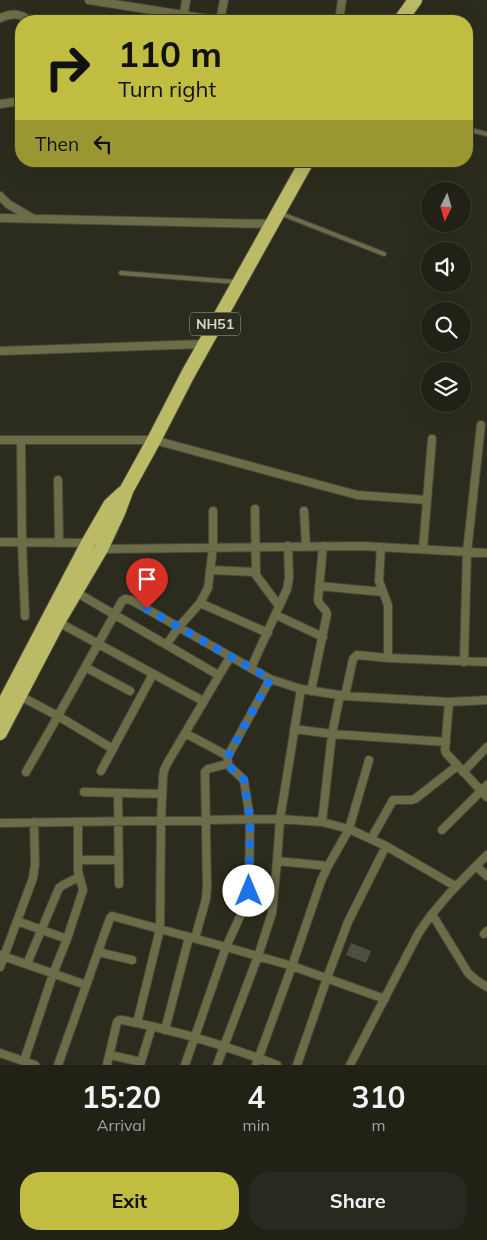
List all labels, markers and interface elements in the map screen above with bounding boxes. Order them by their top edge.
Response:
text: 110 m [118,32,222,76]
icon: right [35,35,100,100]
text: Turn right [118,75,216,103]
icon: left [89,130,117,158]
text: Then [35,132,79,156]
north arrow [421,182,471,232]
map controls [421,182,471,412]
button: sound [421,242,471,292]
button: search [421,302,471,352]
road number: NH51 [190,312,240,336]
button: layers [421,362,471,412]
pin [126,558,168,609]
icon: arrive [133,565,161,593]
position arrow [222,864,274,916]
text: 15:20 [82,1078,161,1116]
text: 4 [247,1078,265,1116]
text: 310 [351,1078,405,1116]
text: Arrival [97,1115,146,1135]
text: min [243,1115,270,1135]
text: m [371,1115,385,1135]
button: Exit [20,1172,239,1230]
button: Share [249,1172,467,1230]

